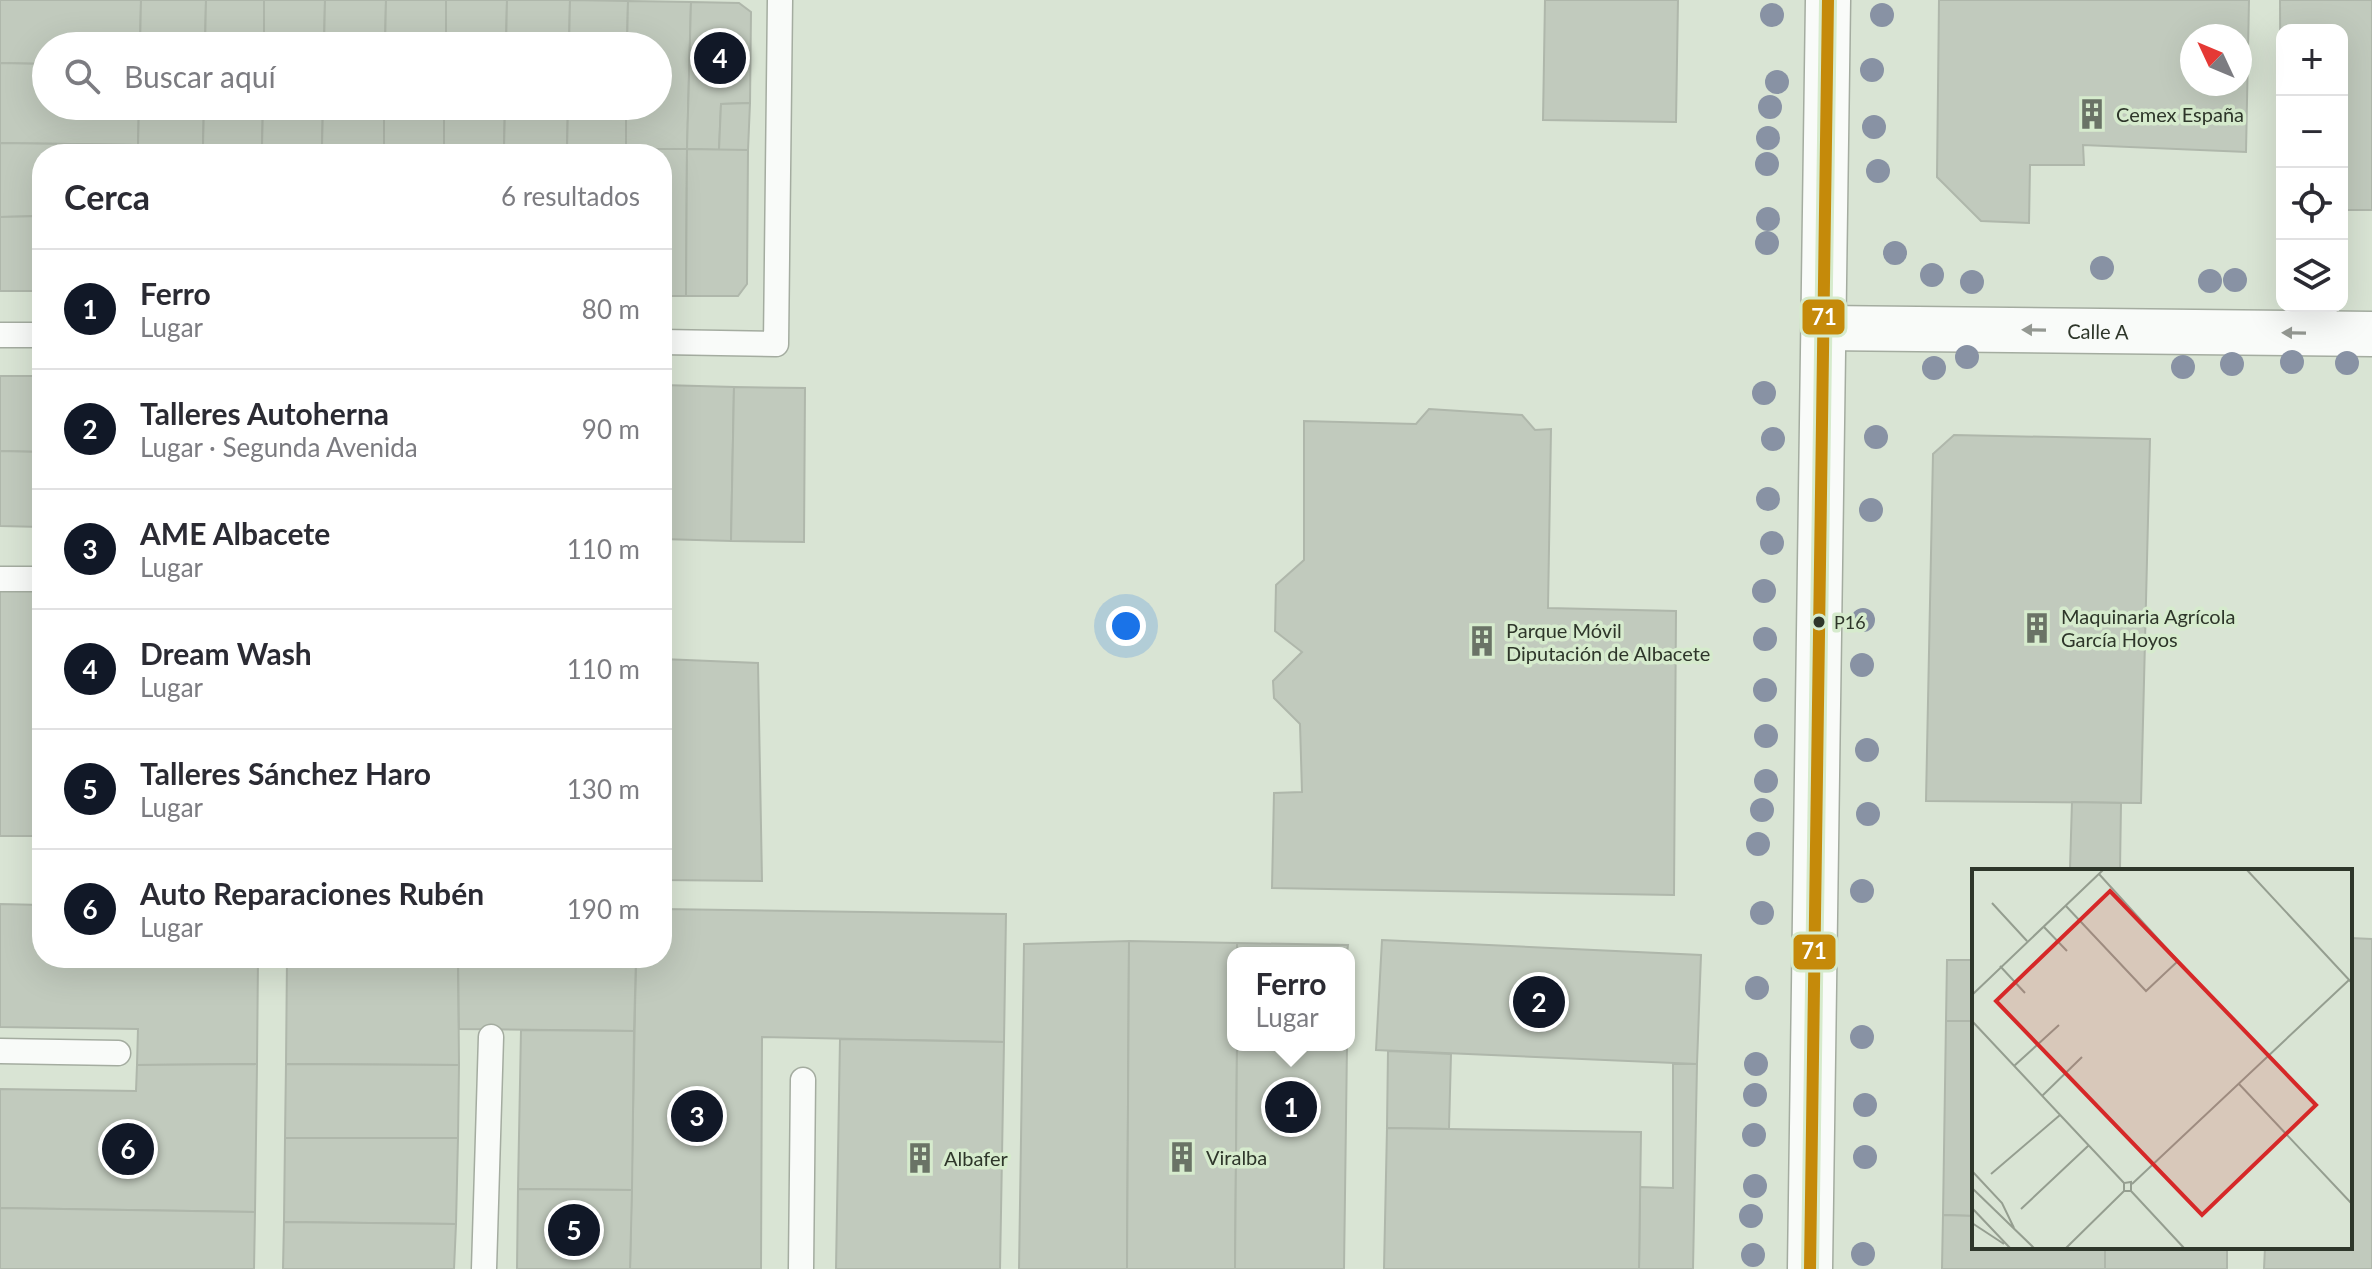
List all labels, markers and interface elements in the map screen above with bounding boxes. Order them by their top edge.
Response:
north arrow [2180,24,2252,96]
map controls [2276,24,2348,312]
button: + [2276,24,2348,96]
pin: 4 [694,28,746,88]
search box [32,32,672,120]
icon: search [60,54,104,98]
text: Buscar aquí [124,58,276,94]
button: − [2276,96,2348,168]
building icon: Cemex España [2075,97,2109,131]
place label: Cemex España [2116,102,2244,126]
button: locate [2276,168,2348,240]
text: Cerca [64,176,150,217]
text: 6 resultados [501,180,640,212]
button: layers [2276,240,2348,312]
text: Ferro [140,275,211,311]
text: 1 [82,293,98,325]
text: 80 m [582,293,640,325]
line badge: 71 [1801,298,1846,336]
text: 71 [1811,303,1837,330]
text: Lugar [140,311,203,343]
street label: Calle A [2067,319,2129,343]
one-way arrow [2021,324,2046,336]
one-way arrow [2281,327,2306,339]
text: Talleres Autoherna [140,395,389,431]
text: 2 [82,413,98,445]
text: 90 m [582,413,640,445]
text: Lugar · Segunda Avenida [140,431,418,463]
text: AME Albacete [140,515,330,551]
text: 3 [82,533,98,565]
text: 110 m [567,533,640,565]
text: Lugar [140,551,203,583]
place label: Maquinaria Agrícola García Hoyos [2061,604,2235,651]
your location [1106,606,1146,646]
place label: P16 [1834,611,1866,633]
building icon: Maquinaria Agrícola García Hoyos [2020,611,2054,645]
marker: P16 [1811,614,1827,630]
place label: Parque Móvil Diputación de Albacete [1506,618,1710,665]
building icon: Parque Móvil Diputación de Albacete [1465,624,1499,658]
text: Dream Wash [140,635,312,671]
text: 4 [82,653,98,685]
text: 110 m [567,653,640,685]
text: Lugar [140,671,203,703]
text: Talleres Sánchez Haro [140,755,431,791]
text: 5 [82,773,98,805]
text: 130 m [567,773,640,805]
text: Lugar [140,791,203,823]
inset map [1972,869,2352,1249]
text: Auto Reparaciones Rubén [140,875,484,911]
text: 6 [82,893,98,925]
text: 190 m [567,893,640,925]
text: Lugar [140,911,203,943]
line badge: 71 [1792,933,1837,971]
text: 71 [1801,937,1827,964]
popup [1227,947,1355,1051]
text: Ferro [1256,965,1326,1001]
pin: 2 [1513,972,1565,1032]
text: Lugar [1256,1001,1319,1033]
pin: 1 [1265,1077,1317,1137]
pin: 3 [671,1086,723,1146]
pin: 6 [102,1119,154,1179]
building icon: Viralba [1165,1140,1199,1174]
building icon: Albafer [903,1141,937,1175]
place label: Viralba [1206,1145,1267,1169]
place label: Albafer [944,1146,1008,1170]
pin: 5 [548,1200,600,1260]

